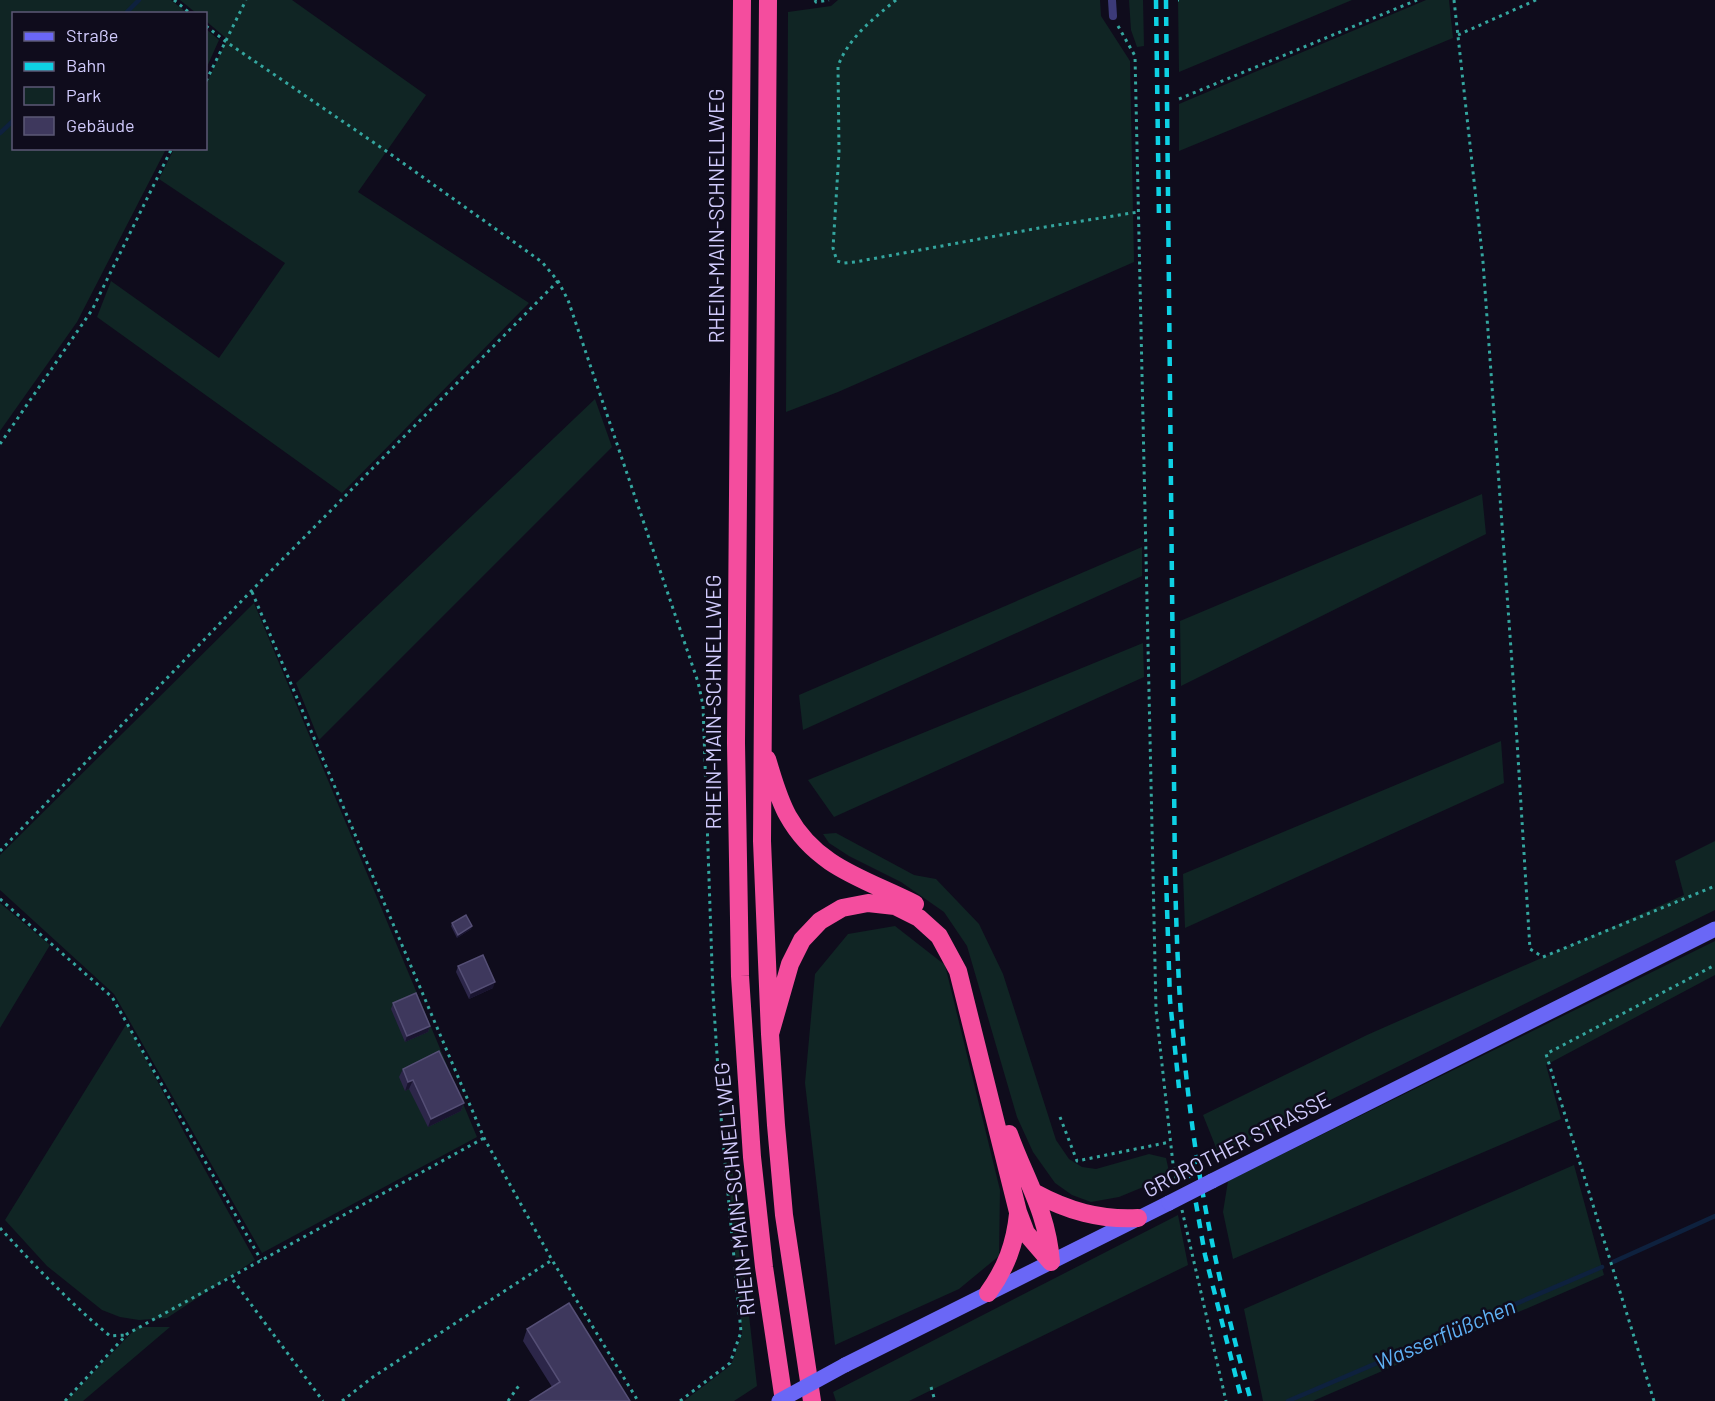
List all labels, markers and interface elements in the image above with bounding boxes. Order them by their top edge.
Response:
legend [12,12,207,150]
text: Straße [66,24,118,46]
text: Bahn [66,54,106,76]
text: Park [66,84,101,106]
street label: RHEIN-MAIN-SCHNELLWEG [703,88,728,344]
text: Gebäude [66,114,135,136]
street label: RHEIN-MAIN-SCHNELLWEG [700,574,725,830]
street label: RHEIN-MAIN-SCHNELLWEG [708,1061,759,1317]
street label: GROROTHER STRASSE [1139,1086,1334,1202]
water label: Wasserflüßchen [1370,1292,1519,1374]

